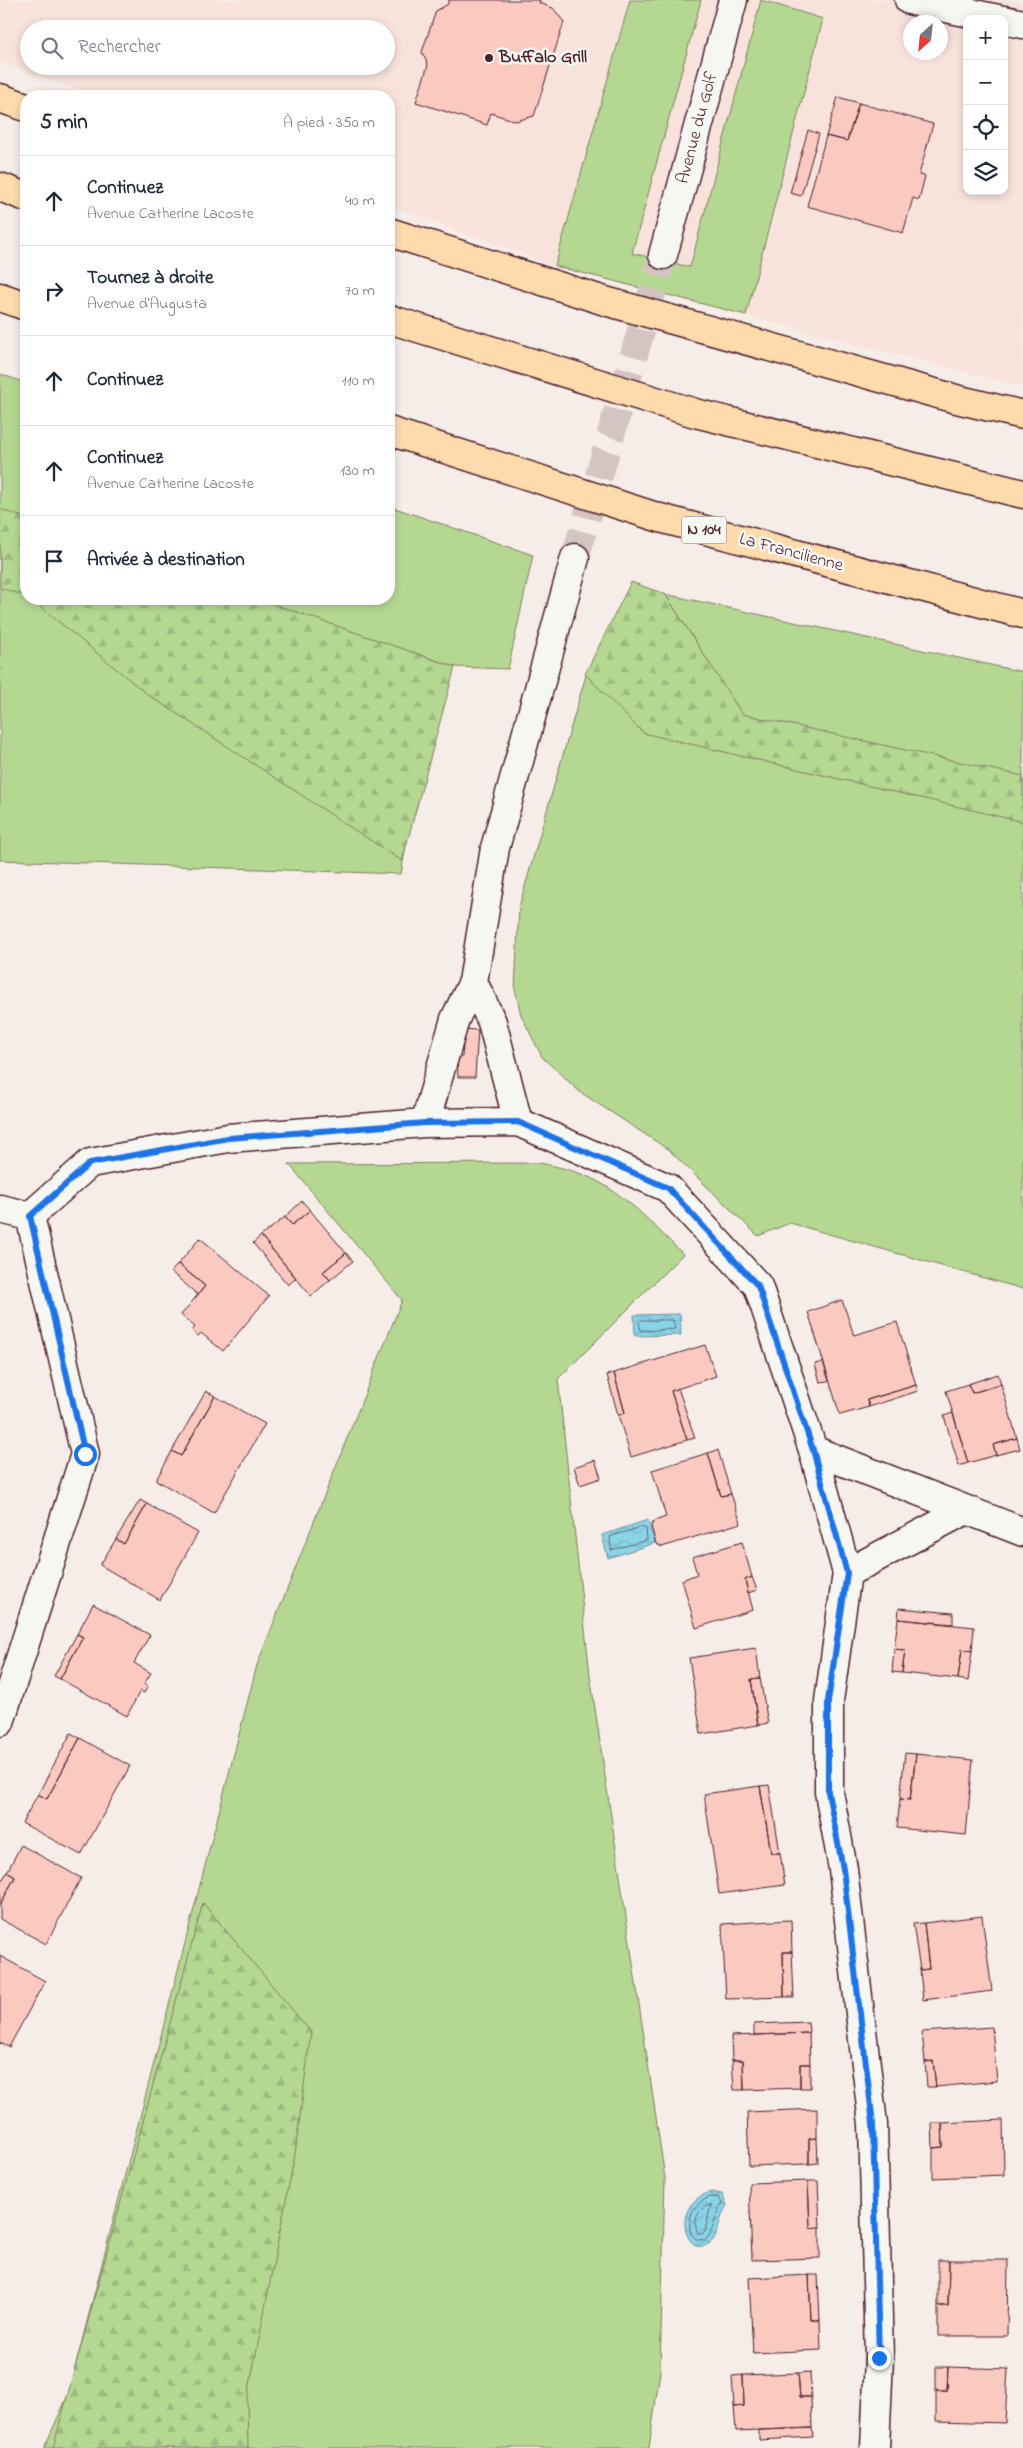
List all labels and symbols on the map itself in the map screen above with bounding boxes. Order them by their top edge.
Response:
north arrow [903,15,948,60]
place label: Buffalo Grill [498,45,587,71]
marker: Buffalo Grill [483,52,495,64]
street label: Avenue du Golf [671,69,726,187]
road number: N 104 [682,516,726,544]
street label: La Francilienne [736,527,847,580]
route start [74,1443,97,1466]
route end [868,2347,891,2370]

